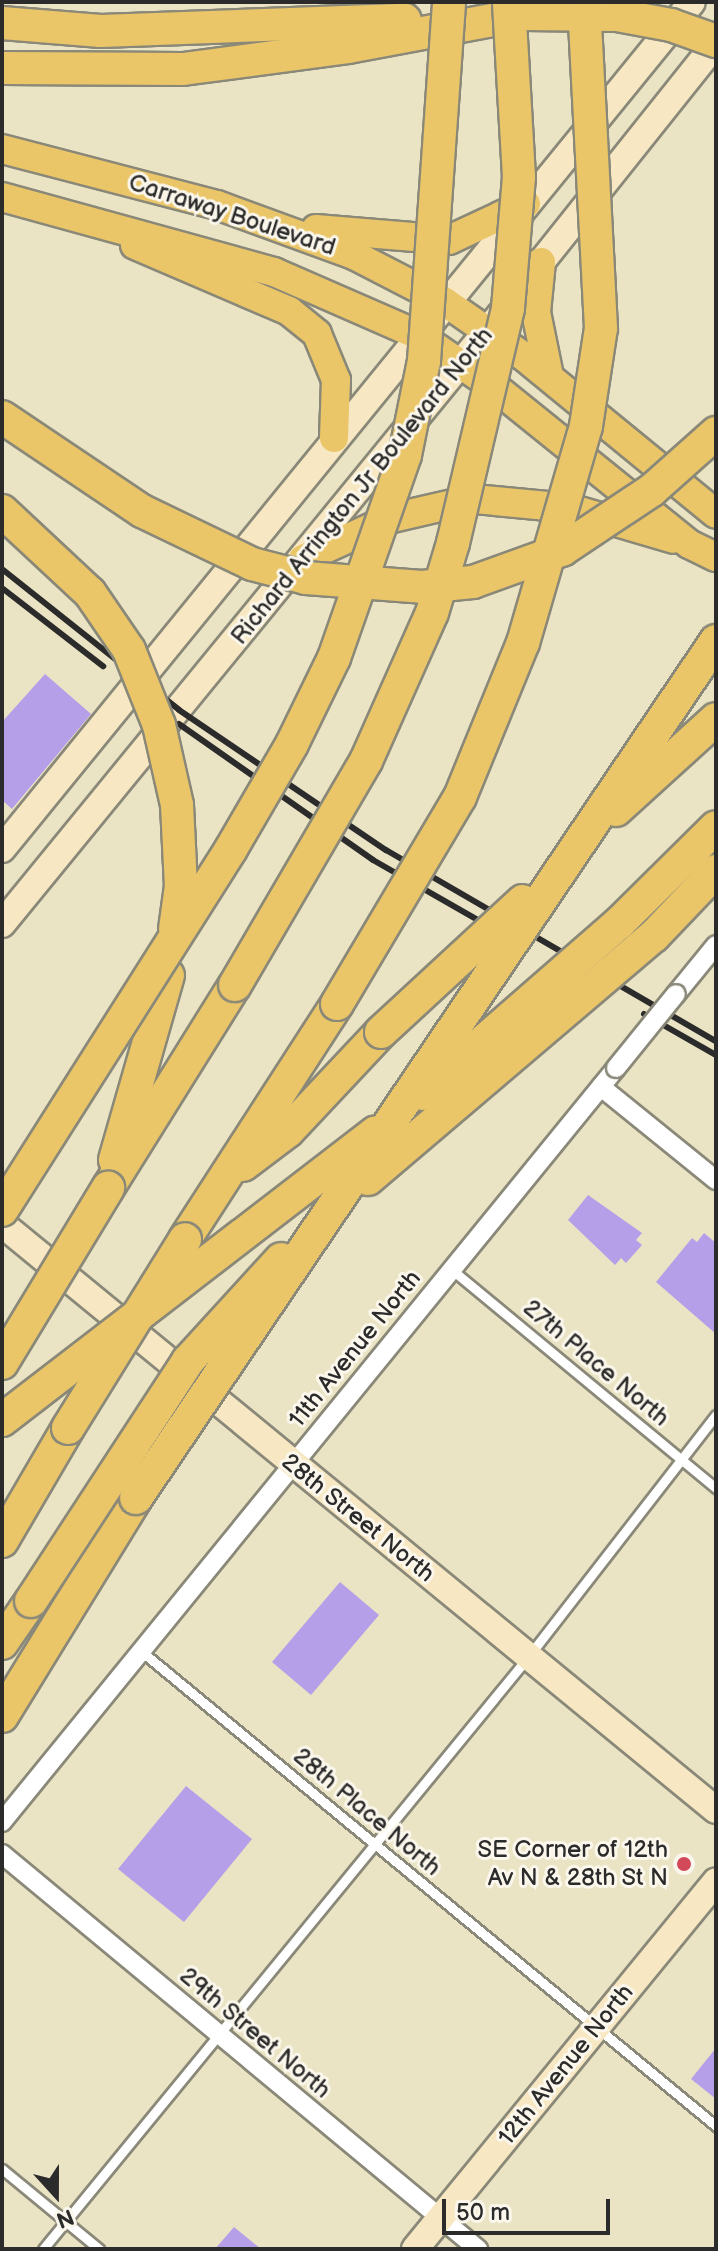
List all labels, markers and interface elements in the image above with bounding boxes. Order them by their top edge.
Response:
street label: Carraway Boulevard [124,168,340,262]
street label: Richard Arrington Jr Boulevard North [225,321,499,651]
street label: 11th Avenue North [283,1265,427,1433]
street label: 27th Place North [517,1294,675,1432]
street label: 28th Street North [276,1447,440,1589]
street label: 28th Place North [287,1742,447,1882]
place label: SE Corner of 12th Av N & 28th St N [477,1836,668,1892]
marker: SE Corner of 12th Av N & 28th St N [675,1855,693,1873]
street label: 29th Street North [173,1961,337,2105]
street label: 12th Avenue North [492,1979,640,2151]
north arrow [16,2155,96,2235]
scale bar [446,2183,614,2233]
text: 50 m [456,2198,510,2227]
text: N [52,2202,77,2233]

